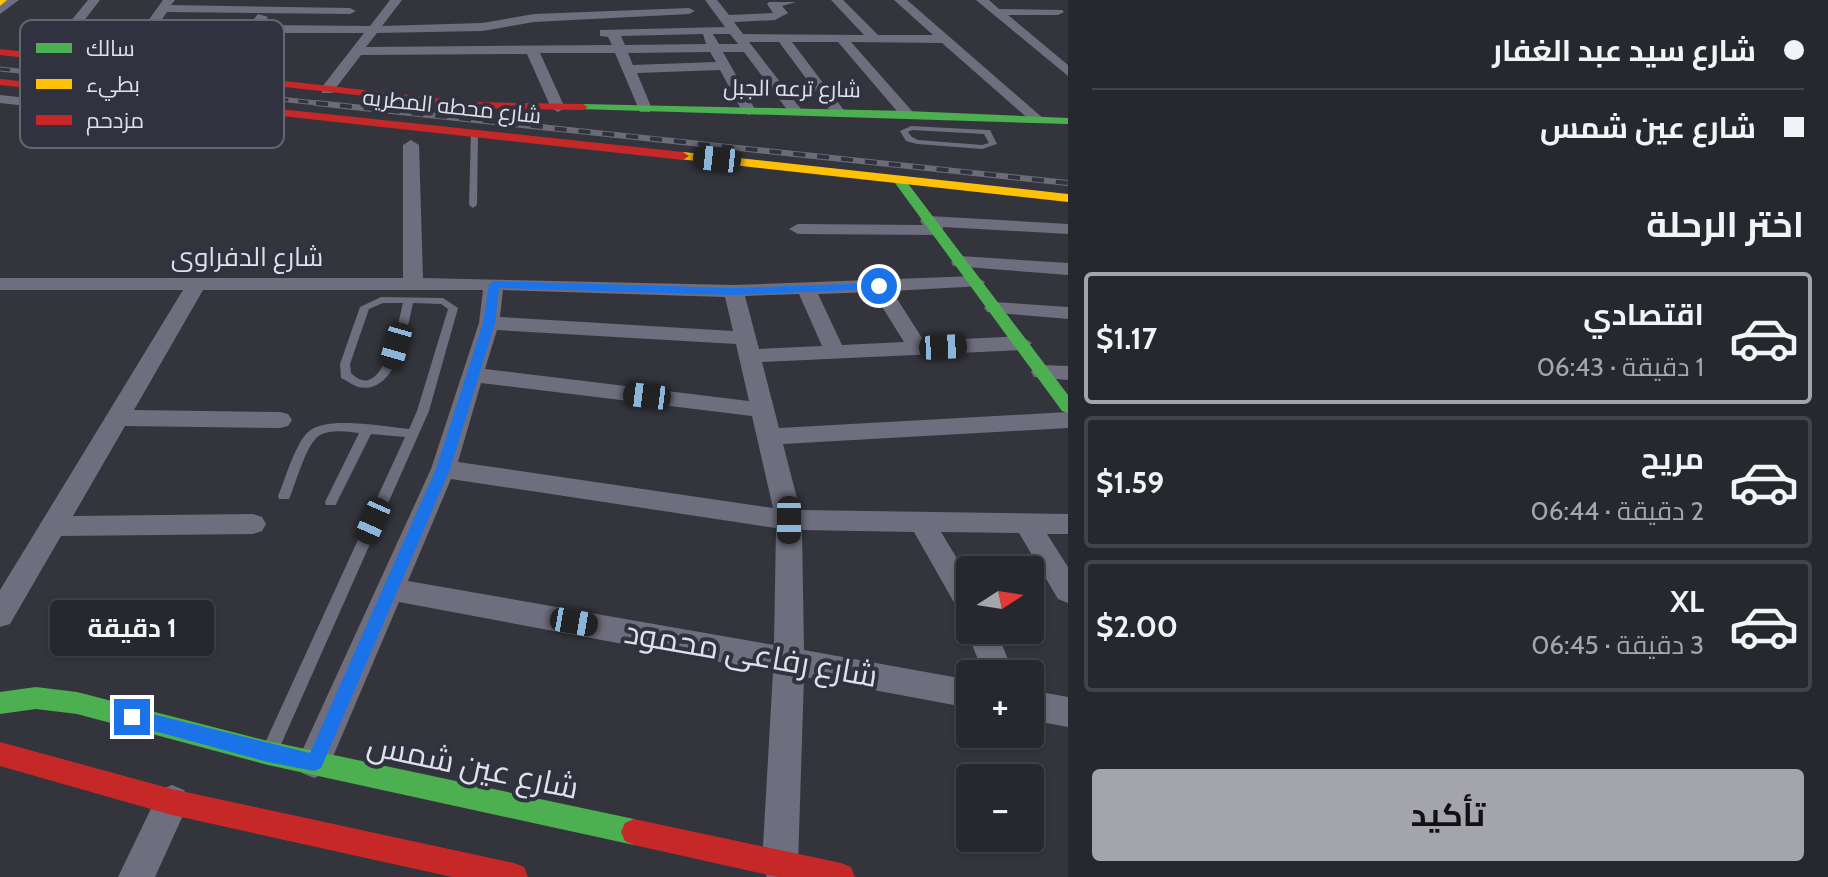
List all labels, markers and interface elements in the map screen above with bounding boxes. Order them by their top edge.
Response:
legend [20,20,284,148]
text: شارع سيد عبد الغفار [1492,32,1756,69]
text: سالك [86,35,135,62]
text: بطيء [86,71,140,101]
street label: شارع ترعه الجبل [723,74,861,104]
street label: شارع محطه المطريه [361,84,543,130]
text: مزدحم [86,107,144,136]
text: شارع عين شمس [1540,109,1756,146]
car [692,145,742,173]
text: اختر الرحلة [1646,202,1804,246]
street label: شارع الدفراوى [171,241,323,274]
route start [861,268,897,304]
text: اقتصادي [1583,296,1704,333]
icon: car [1728,302,1800,374]
car [378,320,414,372]
text: $1.17 [1096,320,1157,357]
car [918,334,968,360]
text: 1 دقيقة · 06:43 [1537,351,1704,383]
car [622,381,672,411]
text: مريح [1641,440,1704,477]
icon: car [1728,446,1800,518]
text: $1.59 [1096,464,1164,501]
car [352,494,394,548]
text: 2 دقيقة · 06:44 [1531,495,1704,527]
car [777,496,801,544]
north arrow [956,556,1044,644]
map controls [956,556,1044,852]
text: XL [1670,583,1704,620]
icon: car [1728,590,1800,662]
callout: 1 دقيقة [50,601,214,657]
car [548,606,600,638]
text: $2.00 [1096,608,1178,645]
text: 1 دقيقة [88,612,176,644]
street label: شارع رفاعى محمود [621,612,881,698]
text: 3 دقيقة · 06:45 [1531,629,1704,661]
button: + [956,660,1044,748]
route end [114,699,150,735]
street label: شارع عين شمس [363,724,582,810]
button: − [956,764,1044,852]
button: تأكيد [1092,769,1804,861]

